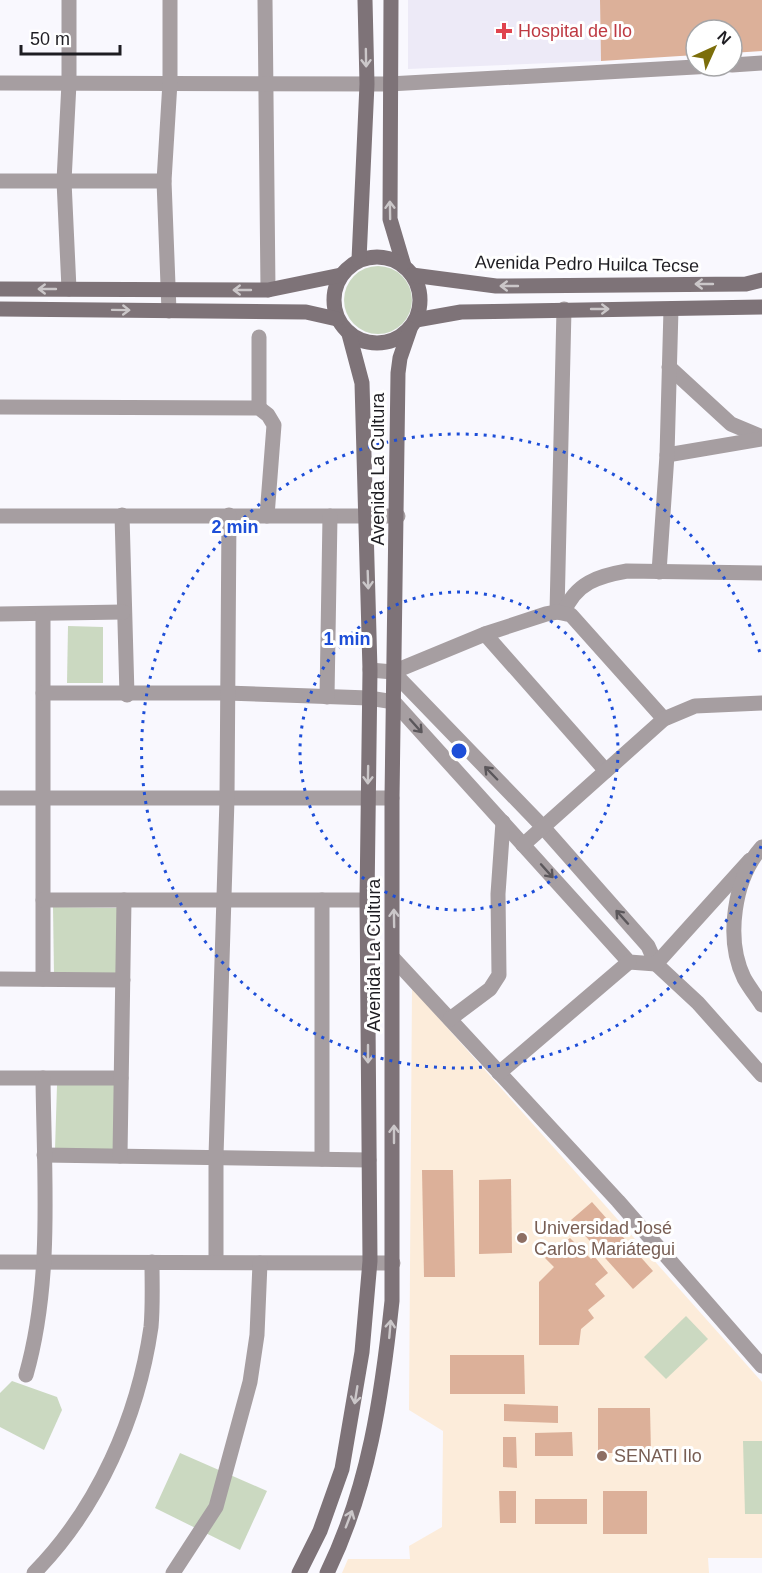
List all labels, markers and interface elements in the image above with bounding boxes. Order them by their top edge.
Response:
scale bar [21,18,120,56]
north arrow [684,18,744,78]
place label: Hospital de Ilo [518,21,632,41]
marker: Hospital de Ilo [495,22,513,40]
text: N [714,28,734,48]
text: 50 m [30,29,70,49]
one-way arrow [361,48,372,68]
one-way arrow [384,201,395,221]
street label: Avenida Pedro Huilca Tecse [475,252,699,276]
one-way arrow [694,278,714,290]
one-way arrow [499,280,519,292]
one-way arrow [37,283,57,295]
one-way arrow [232,284,252,296]
one-way arrow [589,303,609,315]
one-way arrow [111,304,131,316]
street label: Avenida La Cultura [368,392,388,545]
text: 2 min [211,517,259,537]
one-way arrow [362,569,374,589]
text: 1 min [323,629,371,649]
one-way arrow [409,719,423,734]
centre of rings [449,741,469,761]
one-way arrow [362,764,374,784]
one-way arrow [483,766,498,781]
one-way arrow [540,863,554,878]
street label: Avenida La Cultura [364,878,384,1031]
one-way arrow [388,908,400,928]
one-way arrow [615,910,629,925]
one-way arrow [362,1043,374,1063]
one-way arrow [388,1124,400,1144]
place label: Universidad José Carlos Mariátegui [534,1218,675,1259]
marker: Universidad José Carlos Mariátegui [515,1231,529,1245]
one-way arrow [384,1319,395,1339]
one-way arrow [350,1385,361,1404]
place label: SENATI Ilo [614,1446,702,1466]
marker: SENATI Ilo [595,1449,609,1463]
one-way arrow [345,1510,356,1529]

